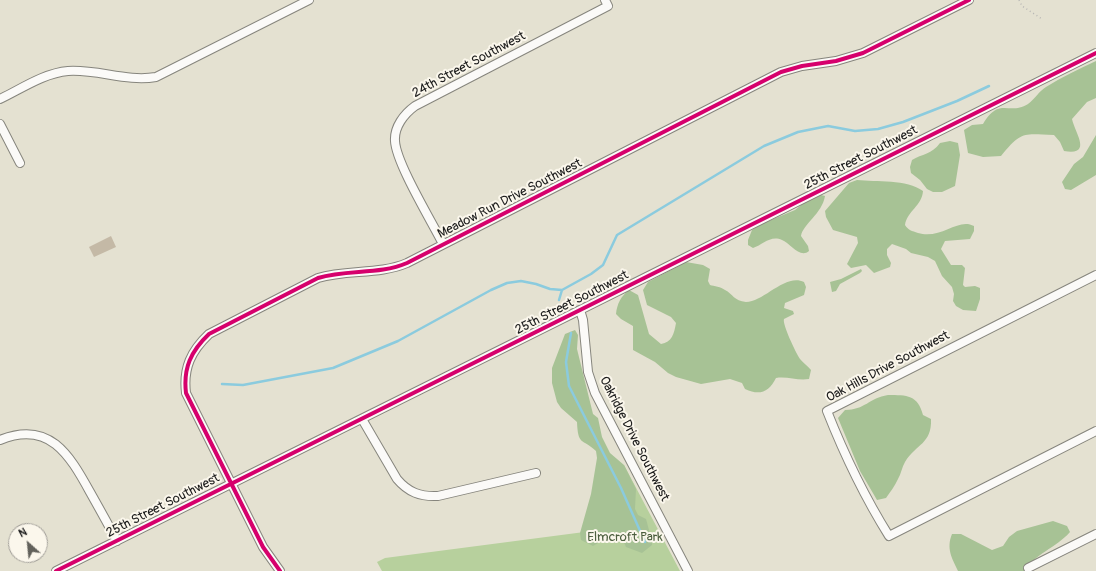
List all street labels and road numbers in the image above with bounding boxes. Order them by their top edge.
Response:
street label: 24th Street Southwest [410,29,528,101]
street label: 25th Street Southwest [802,123,920,193]
street label: Meadow Run Drive Southwest [435,156,585,242]
street label: 25th Street Southwest [513,268,631,338]
street label: Oak Hills Drive Southwest [824,328,952,406]
street label: Oakridge Drive Southwest [596,374,672,504]
street label: 25th Street Southwest [104,471,222,541]

